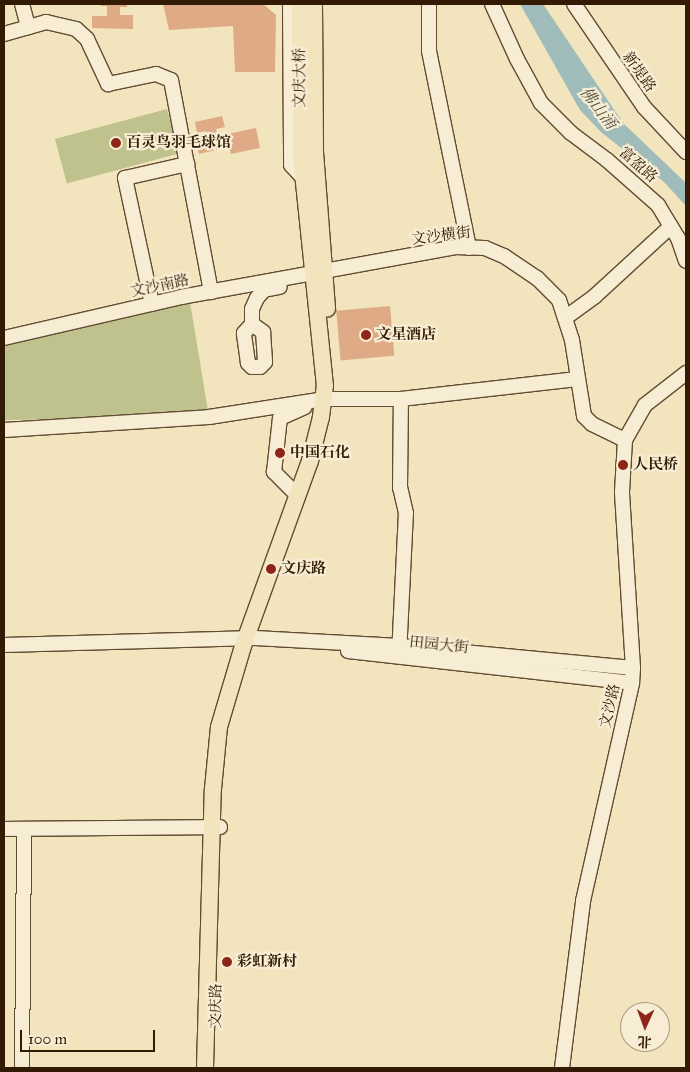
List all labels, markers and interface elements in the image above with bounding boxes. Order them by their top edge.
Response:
street label: 文庆大桥 [291,48,309,108]
street label: 新堤路 [619,48,659,96]
water label: 佛山涌 [576,83,620,133]
place label: 百灵鸟羽毛球馆 [126,134,231,152]
marker: 百灵鸟羽毛球馆 [110,137,122,149]
street label: 富盈路 [615,143,661,187]
street label: 文沙横街 [410,223,472,249]
street label: 文沙南路 [129,271,191,301]
place label: 文星酒店 [376,326,436,344]
marker: 文星酒店 [360,329,372,341]
place label: 中国石化 [290,444,350,462]
marker: 中国石化 [274,447,286,459]
place label: 人民桥 [633,456,678,474]
marker: 人民桥 [617,459,629,471]
place label: 文庆路 [281,560,326,578]
marker: 文庆路 [265,563,277,575]
street label: 田园大街 [408,633,470,657]
street label: 文沙路 [596,682,624,730]
place label: 彩虹新村 [237,953,297,971]
marker: 彩虹新村 [221,956,233,968]
street label: 文庆路 [207,983,225,1029]
north arrow [620,1002,670,1052]
scale bar [22,1020,158,1052]
text: 100 m [28,1030,67,1048]
text: 北 [637,1033,652,1050]

